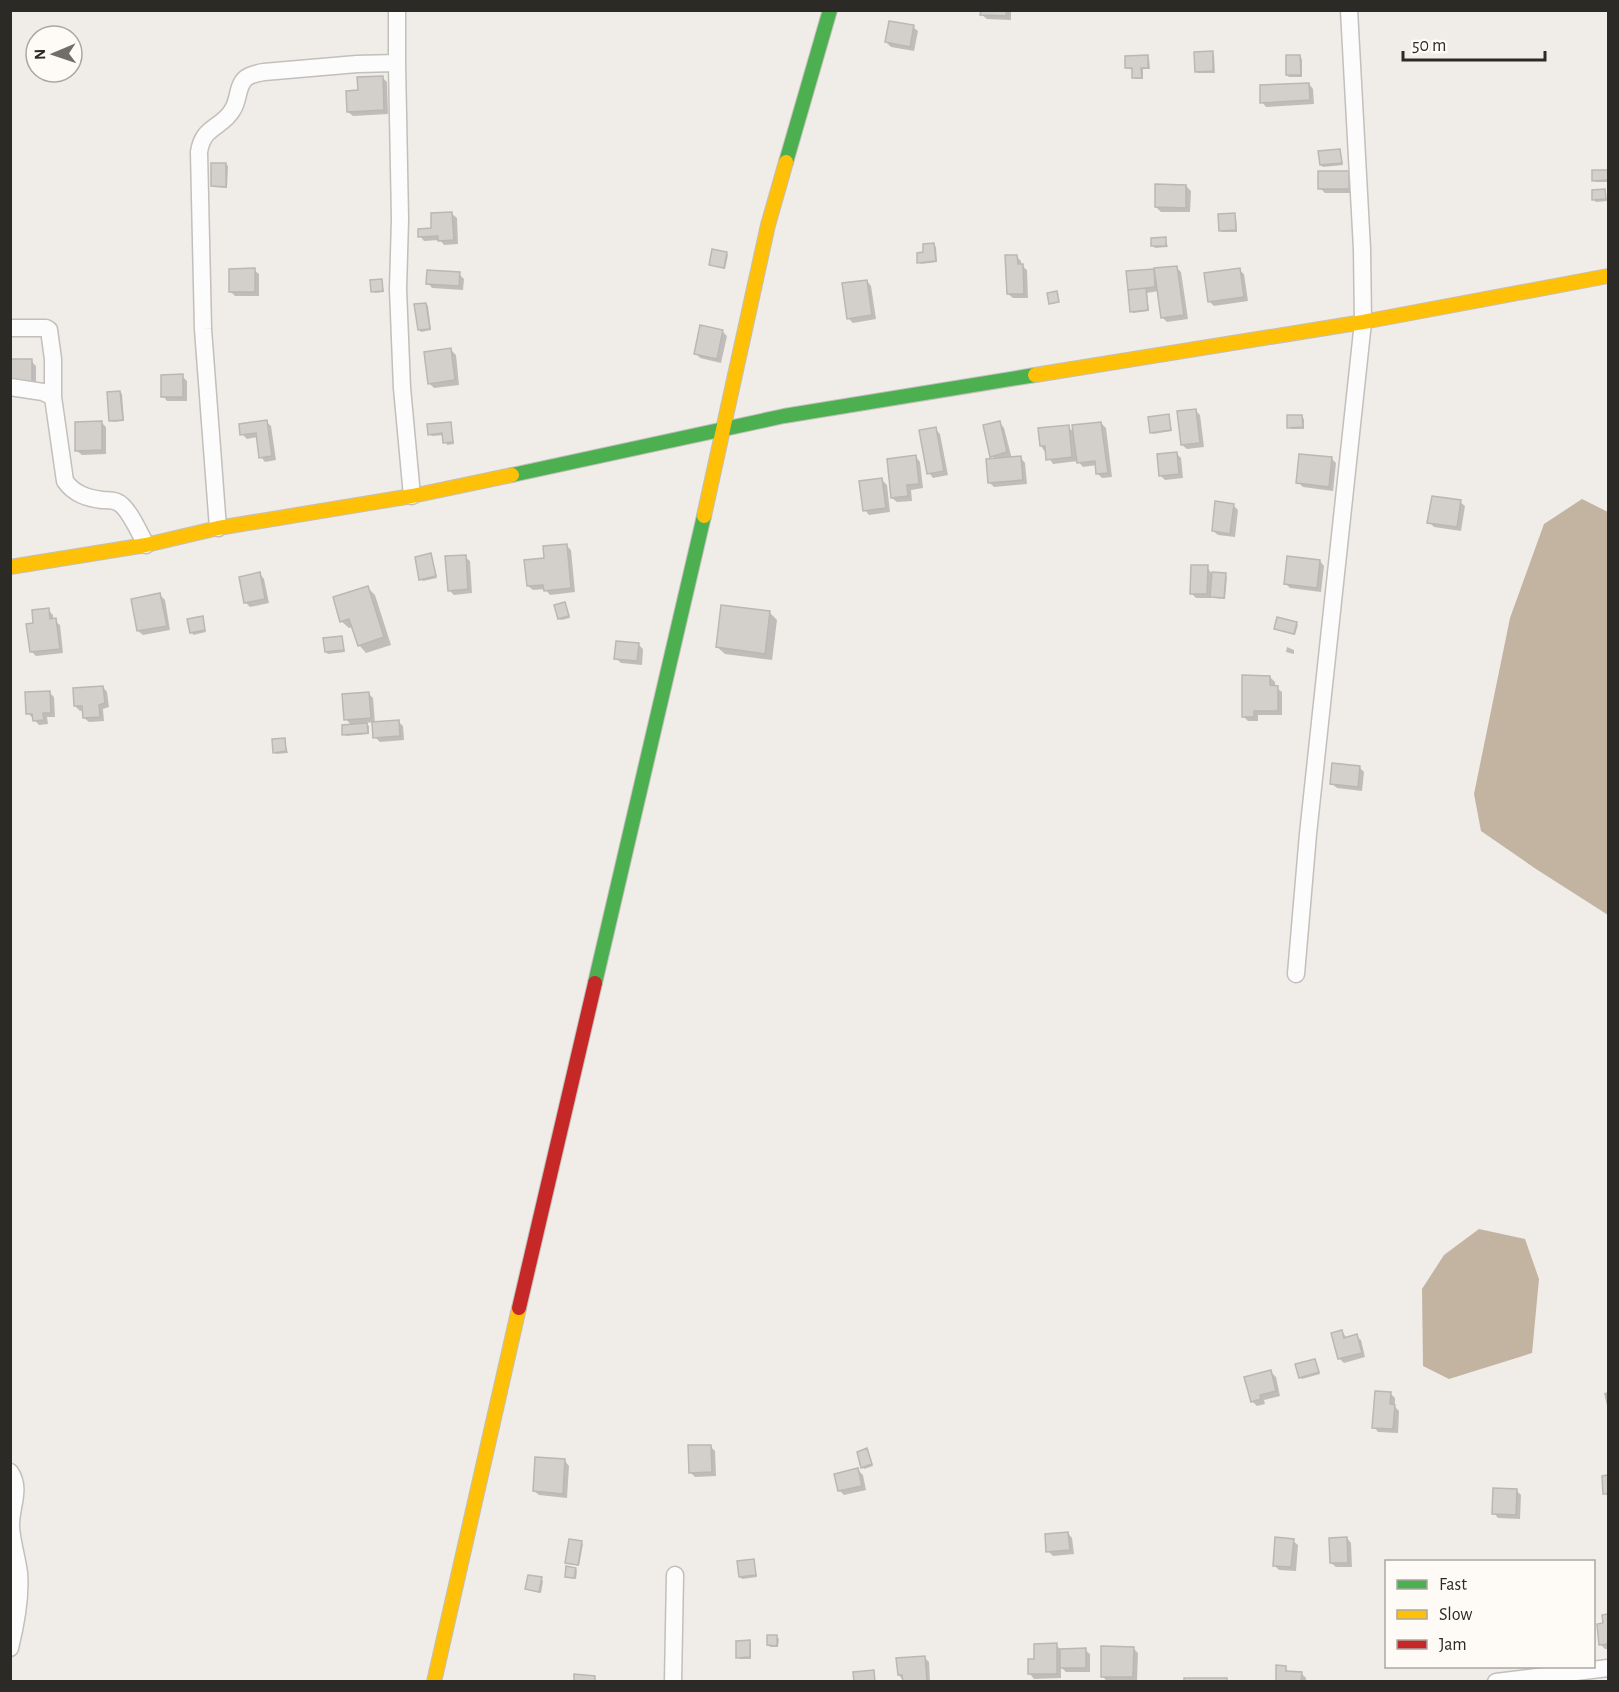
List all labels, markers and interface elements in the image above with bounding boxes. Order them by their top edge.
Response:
north arrow [24,24,84,84]
scale bar [1403,24,1546,62]
text: 50 m [1412,37,1446,55]
text: N [32,49,48,60]
legend [1385,1560,1595,1668]
text: Fast [1439,1576,1467,1594]
text: Slow [1439,1606,1472,1624]
text: Jam [1439,1636,1467,1654]

